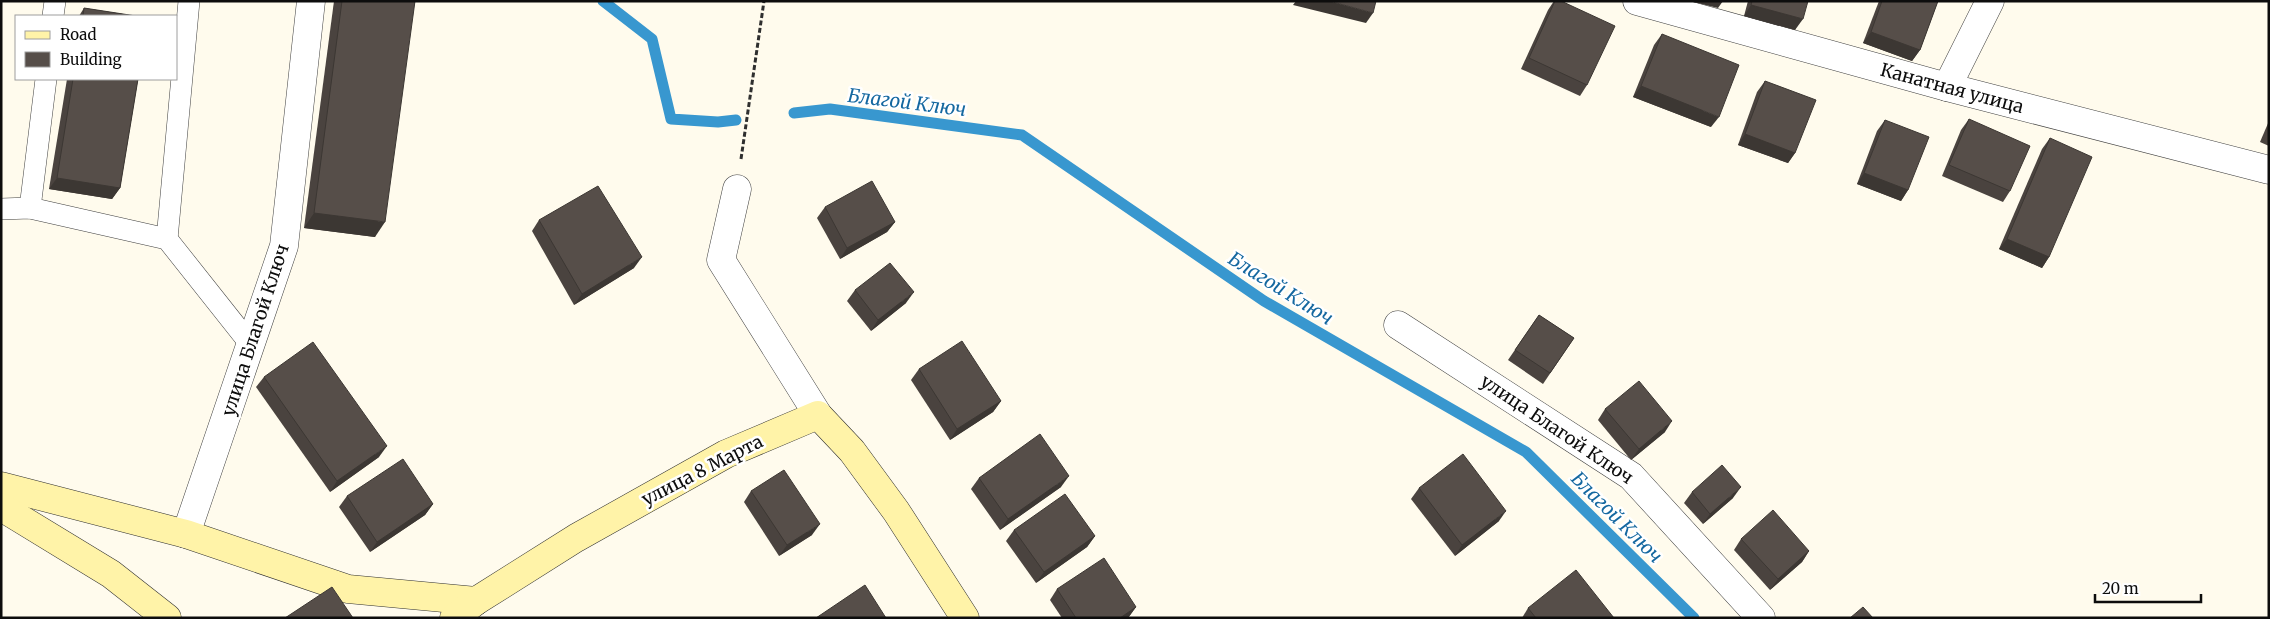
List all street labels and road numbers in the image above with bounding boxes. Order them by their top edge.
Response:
street label: Канатная улица [1878,58,2026,118]
street label: улица Благой Ключ [216,241,294,419]
street label: улица Благой Ключ [1476,369,1638,489]
street label: улица 8 Марта [637,429,767,510]

